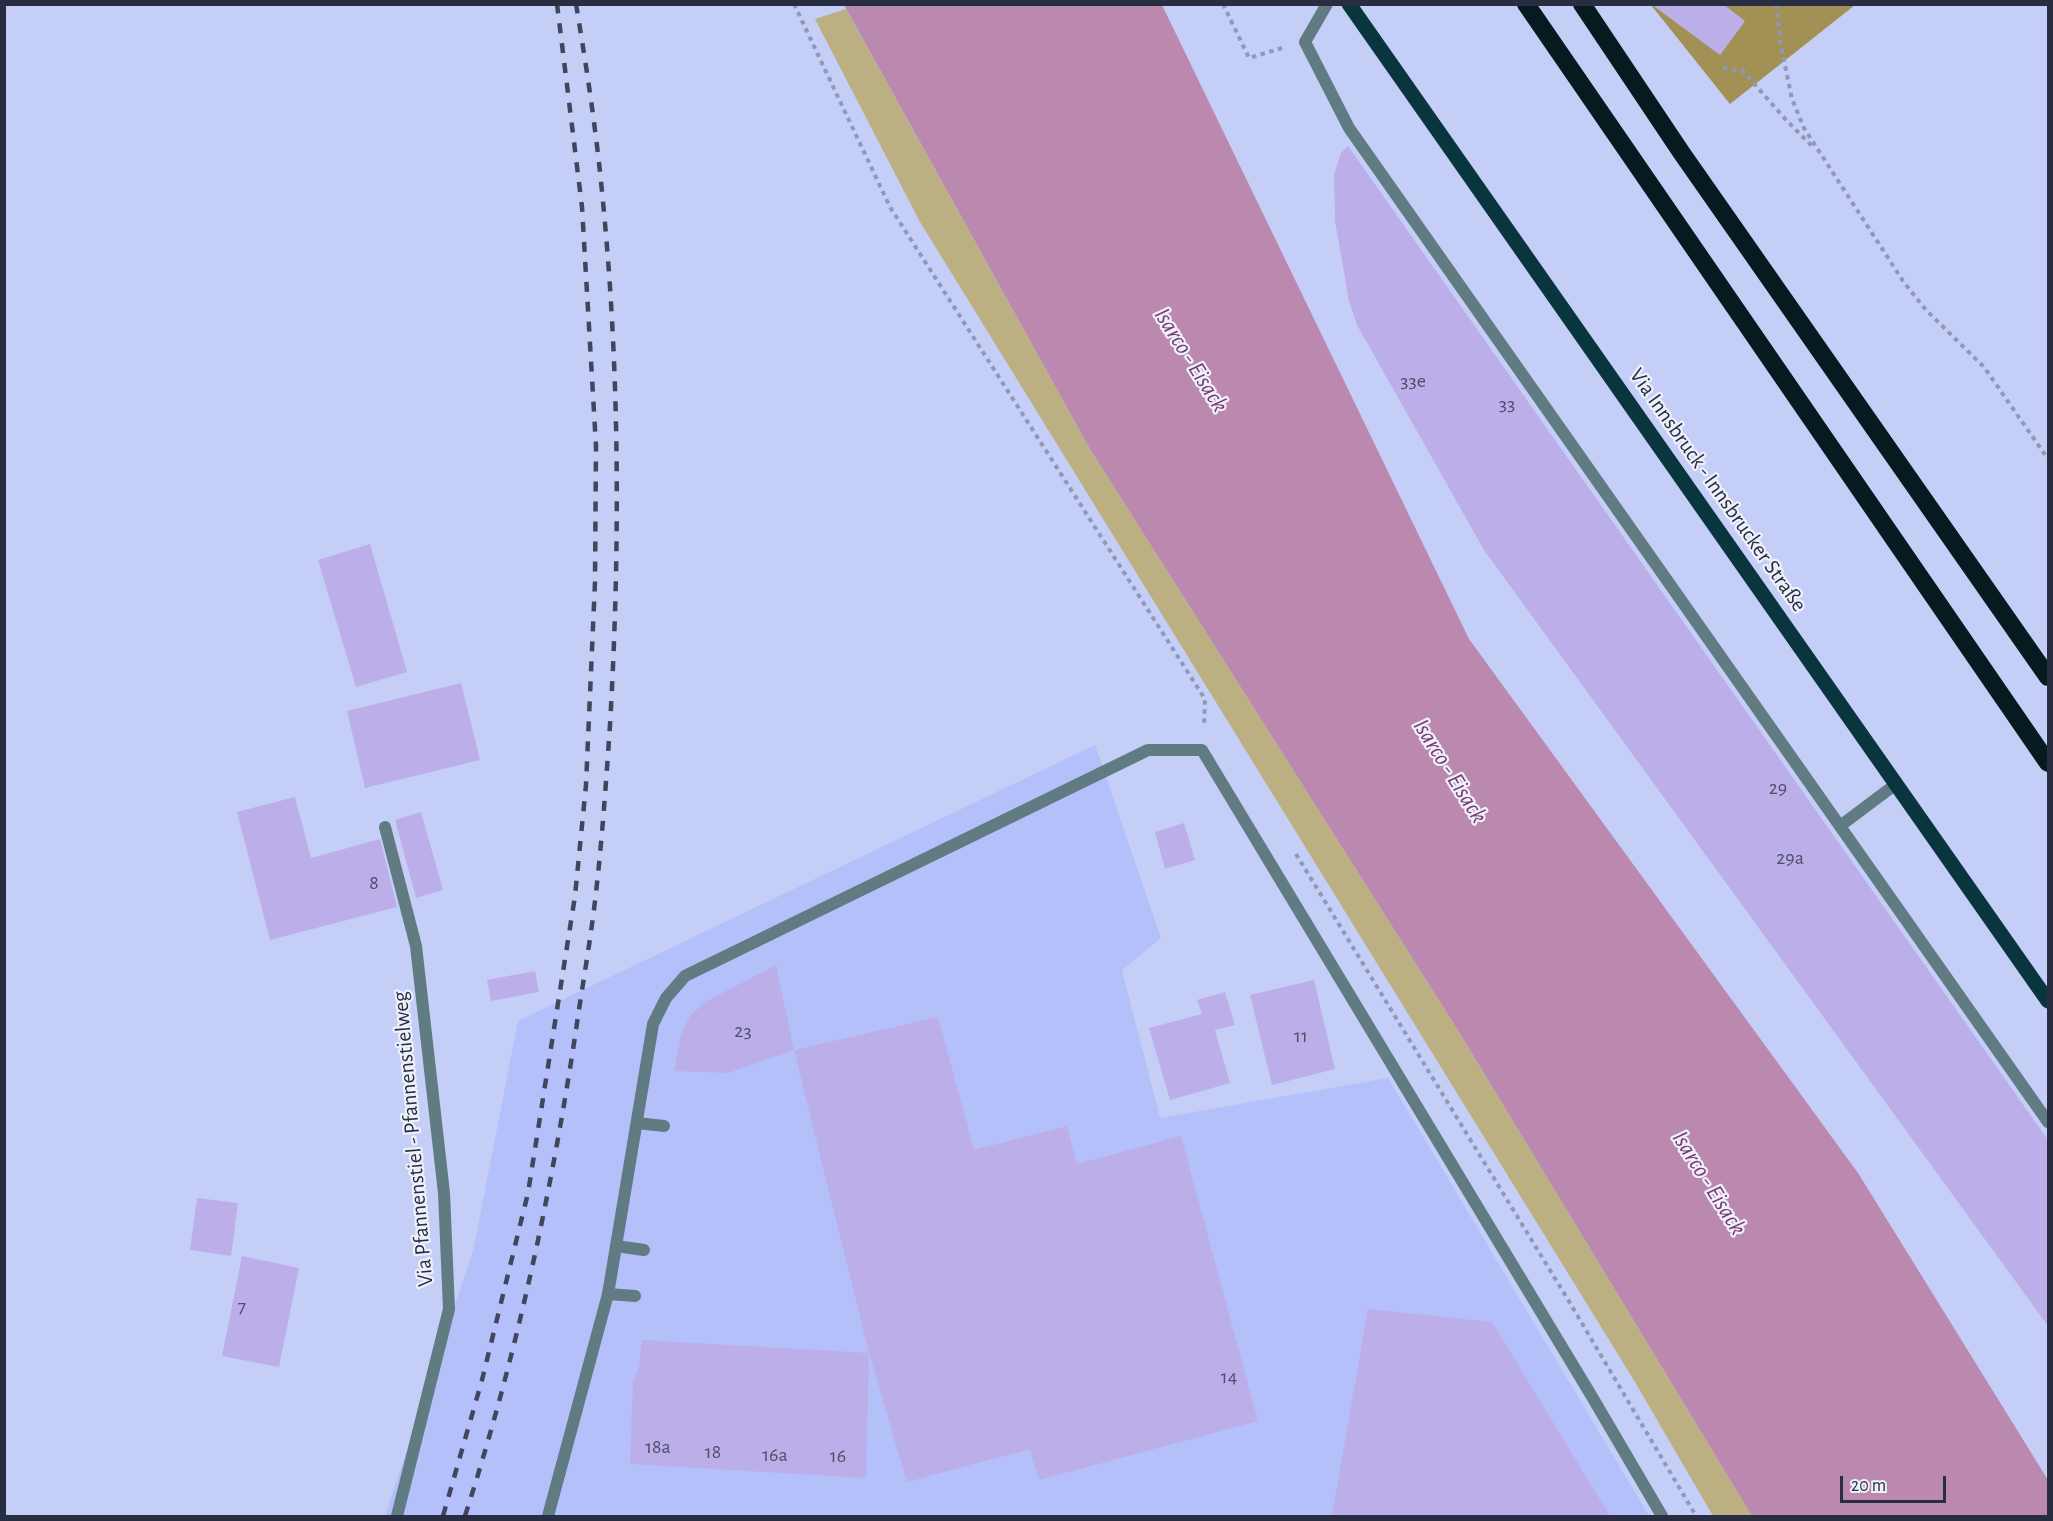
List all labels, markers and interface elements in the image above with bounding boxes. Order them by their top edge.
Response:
water label: Isarco - Eisack [1148,303,1234,417]
street label: Via Innsbruck - Innsbrucker Straße [1624,363,1812,617]
house number: 33e [1400,369,1426,393]
house number: 33 [1499,392,1515,416]
water label: Isarco - Eisack [1407,714,1493,828]
house number: 29 [1769,776,1787,800]
house number: 29a [1776,846,1804,870]
house number: 8 [369,871,379,895]
street label: Via Pfannenstiel - Pfannenstielweg [387,990,439,1288]
house number: 23 [734,1019,752,1043]
house number: 11 [1294,1024,1308,1048]
water label: Isarco - Eisack [1666,1126,1752,1240]
house number: 7 [238,1295,246,1319]
house number: 14 [1221,1365,1237,1389]
house number: 18a [645,1435,671,1459]
house number: 18 [705,1440,721,1464]
house number: 16a [762,1443,788,1467]
house number: 16 [830,1444,846,1468]
scale bar [1843,1464,1950,1502]
text: 20 m [1851,1477,1886,1495]

